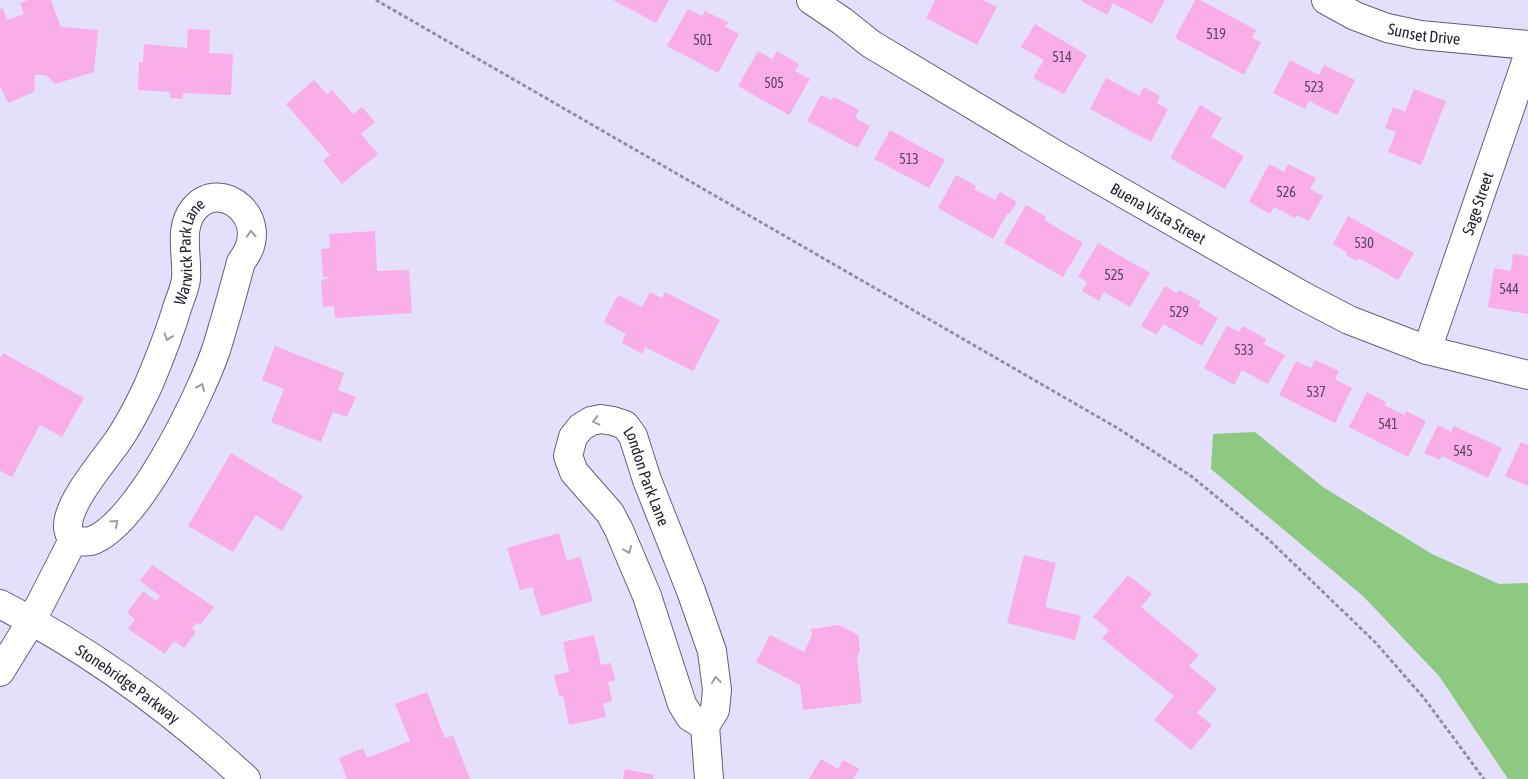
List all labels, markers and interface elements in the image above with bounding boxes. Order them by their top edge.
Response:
street label: Sunset Drive [1386,19,1461,48]
house number: 519 [1206,26,1226,42]
house number: 501 [693,32,713,48]
house number: 514 [1052,49,1072,65]
house number: 505 [764,75,784,91]
house number: 523 [1304,79,1324,95]
house number: 513 [899,151,919,167]
street label: Sage Street [1458,169,1497,237]
street label: Buena Vista Street [1108,179,1209,248]
house number: 526 [1276,184,1296,200]
street label: Warwick Park Lane [170,194,208,307]
one-way arrow [246,230,257,238]
house number: 530 [1354,235,1374,251]
house number: 525 [1104,267,1124,283]
house number: 544 [1499,281,1519,297]
house number: 529 [1169,304,1189,320]
one-way arrow [164,332,174,340]
house number: 533 [1234,342,1254,358]
one-way arrow [195,383,205,392]
house number: 537 [1306,384,1326,400]
one-way arrow [592,415,600,426]
house number: 541 [1378,416,1398,432]
street label: London Park Lane [620,423,673,528]
house number: 545 [1453,443,1473,459]
one-way arrow [109,520,118,529]
one-way arrow [621,545,632,554]
street label: Stonebridge Parkway [73,641,184,728]
one-way arrow [711,676,722,684]

